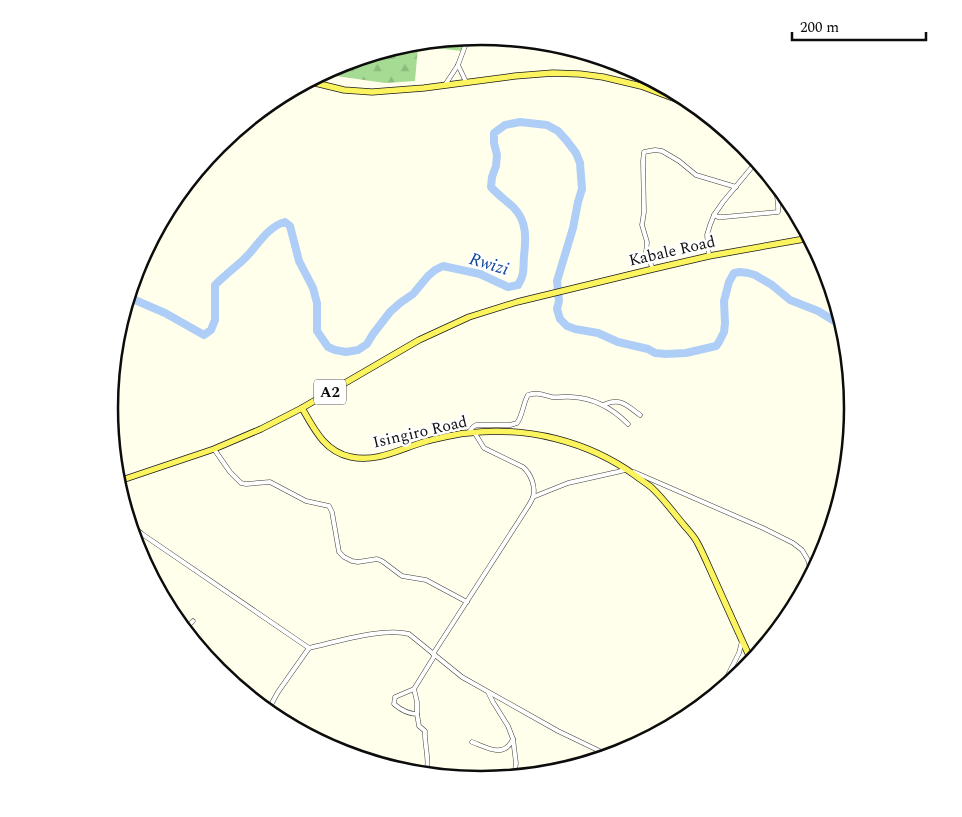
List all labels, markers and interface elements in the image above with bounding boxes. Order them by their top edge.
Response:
scale bar [792,10,926,42]
text: 200 m [800,16,839,39]
street label: Kabale Road [626,229,718,273]
water label: Rwizi [466,245,512,283]
road number: A2 [314,380,346,404]
street label: Isingiro Road [370,409,470,455]

